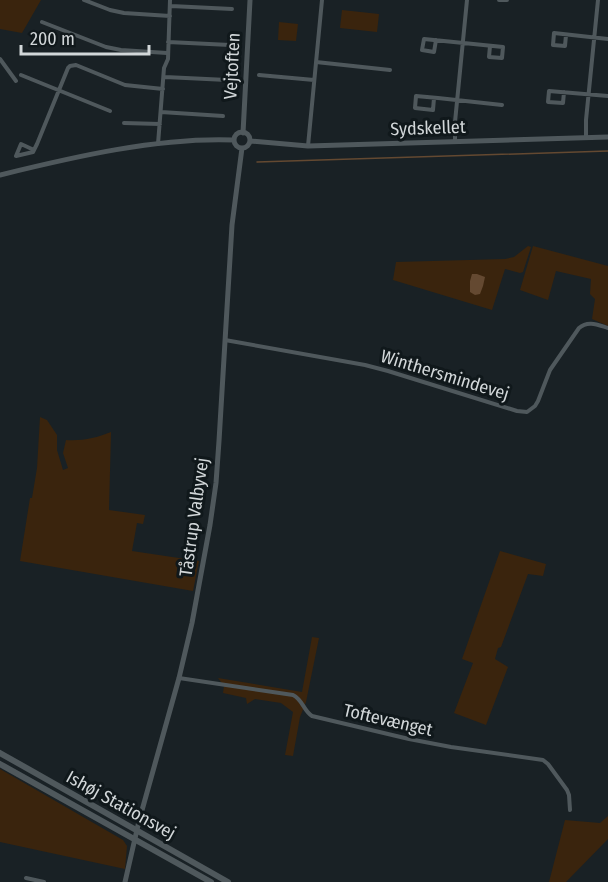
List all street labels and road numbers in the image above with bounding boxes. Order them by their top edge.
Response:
street label: Vejtoften [219,32,245,100]
street label: Sydskellet [390,116,466,140]
street label: Winthersmindevej [378,345,512,405]
street label: Tåstrup Valbyvej [175,456,213,578]
street label: Toftevænget [341,699,435,741]
street label: Ishøj Stationsvej [62,766,180,844]

